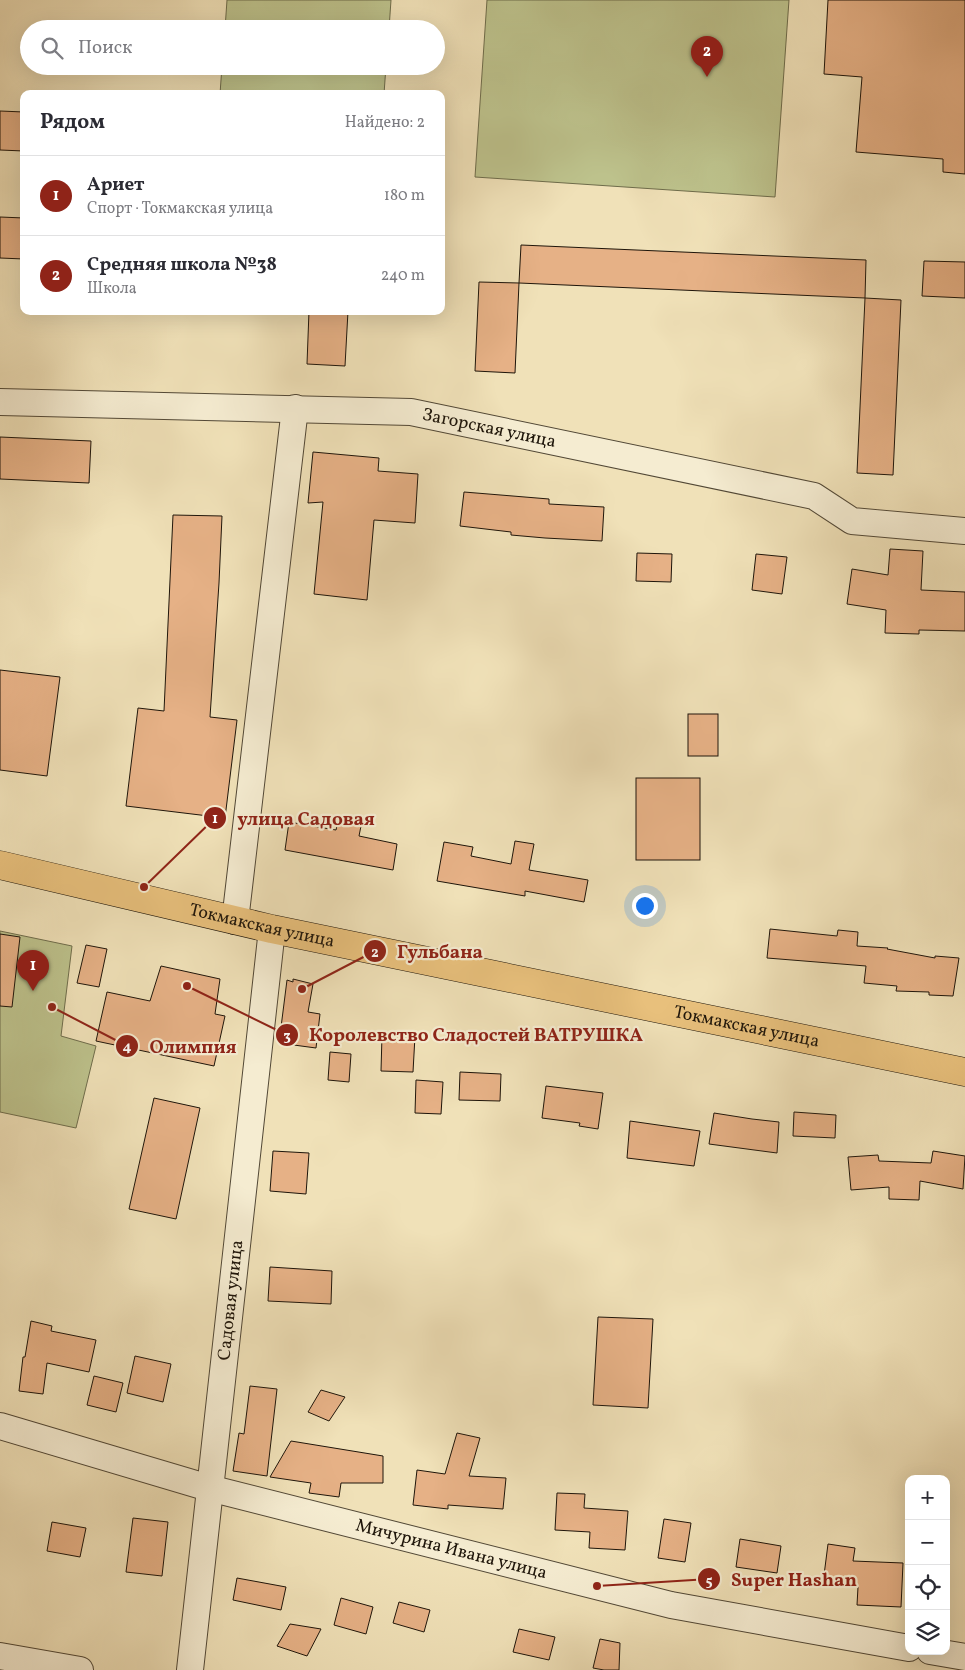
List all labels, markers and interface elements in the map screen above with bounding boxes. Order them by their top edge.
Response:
search box [20,20,445,75]
icon: search [38,34,66,62]
text: Поиск [78,35,132,61]
pin: 2 [691,36,723,77]
text: Рядом [40,108,105,137]
text: Найдено: 2 [345,112,425,134]
text: Ариет [87,172,145,198]
text: 1 [53,185,59,207]
text: 180 m [384,185,425,207]
text: Спорт · Токмакская улица [87,198,273,220]
text: Средняя школа №38 [87,252,277,278]
text: 2 [52,265,60,287]
text: 240 m [381,265,425,287]
text: Школа [87,278,137,300]
street label: Загорская улица [420,402,558,454]
callout: улица Садовая [203,801,385,835]
text: улица Садовая [237,807,375,833]
text: 1 [212,809,218,830]
your location [632,893,658,919]
street label: Токмакская улица [187,897,337,954]
callout: Гульбана [363,934,493,968]
text: Гульбана [397,940,483,966]
text: 2 [371,943,379,964]
pin: 1 [17,950,49,991]
street label: Токмакская улица [671,1000,822,1054]
callout: Королевство Сладостей ВАТРУШКА [274,1018,653,1052]
text: Королевство Сладостей ВАТРУШКА [309,1023,643,1049]
text: 3 [283,1026,291,1047]
callout: Олимпия [114,1029,246,1063]
text: Олимпия [150,1035,237,1061]
text: 4 [122,1037,132,1058]
street label: Садовая улица [212,1239,250,1362]
map controls [905,1475,950,1655]
button: + [905,1475,950,1520]
street label: Мичурина Ивана улица [353,1513,550,1586]
button: − [905,1520,950,1565]
callout: Super Hashan [696,1562,867,1596]
button: locate [905,1565,950,1610]
text: Super Hashan [731,1568,857,1594]
text: 5 [705,1571,713,1592]
button: layers [905,1610,950,1655]

